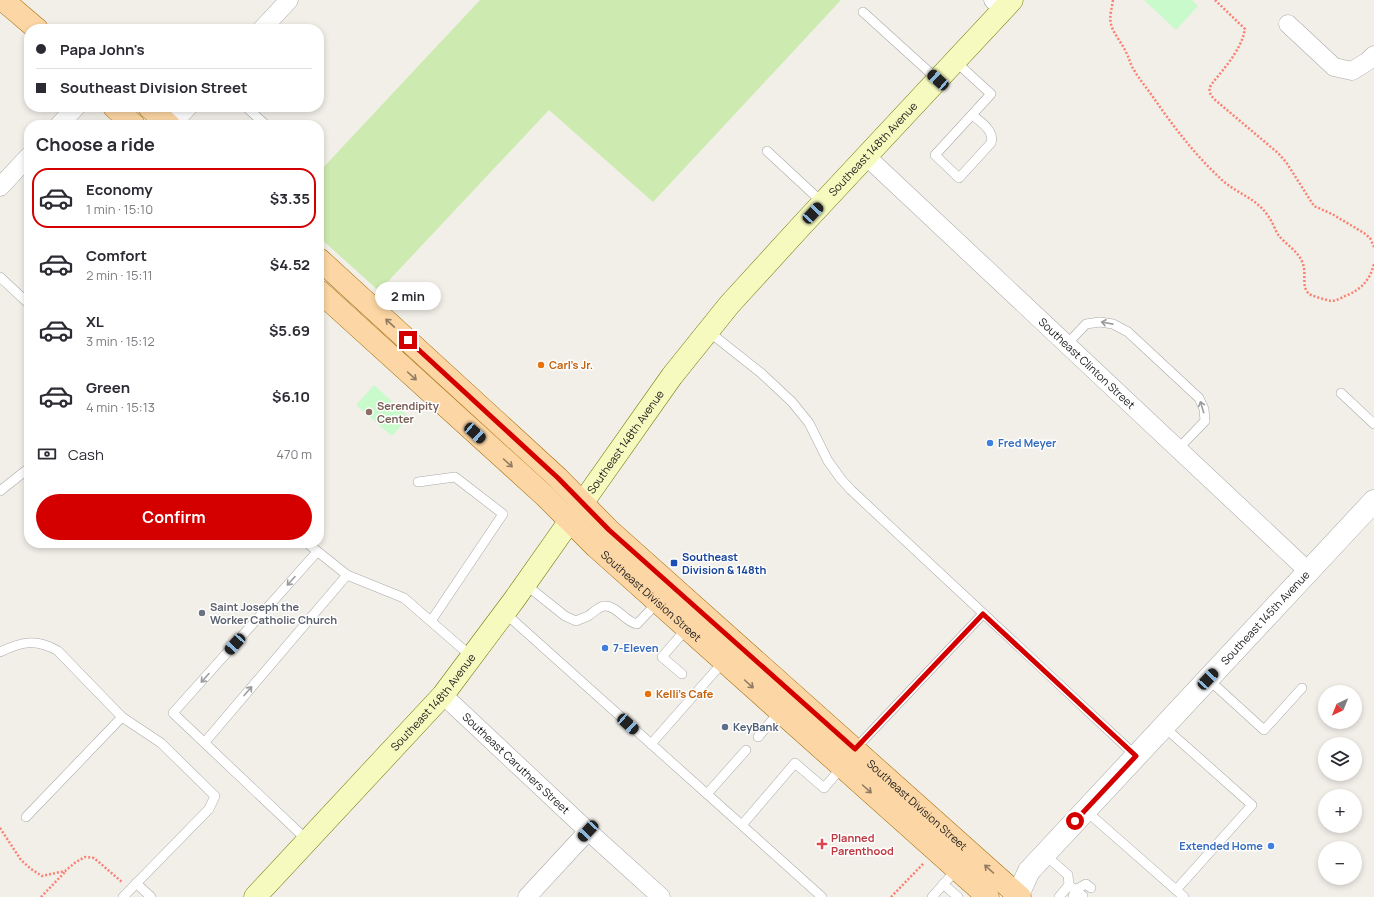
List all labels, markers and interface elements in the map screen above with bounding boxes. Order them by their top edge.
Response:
text: Papa John's [60,39,145,60]
car [925,68,951,92]
text: Southeast Division Street [60,77,247,98]
street label: Southeast 148th Avenue [825,98,921,199]
text: Choose a ride [36,132,155,156]
text: Economy [86,179,153,200]
icon: car [38,180,74,216]
text: $3.35 [270,188,310,209]
text: 1 min · 15:10 [86,200,153,218]
car [800,200,826,226]
text: Comfort [86,245,147,266]
icon: car [38,246,74,282]
text: $4.52 [270,254,310,275]
text: 2 min · 15:11 [86,266,153,284]
callout: 2 min [375,282,441,310]
text: 2 min [391,287,425,305]
text: XL [86,311,104,332]
icon: car [38,312,74,348]
street label: Southeast Clinton Street [1036,314,1139,412]
one-way arrow [385,319,396,328]
one-way arrow [1101,319,1114,327]
text: $5.69 [269,320,310,341]
route end [399,331,417,349]
text: 3 min · 15:12 [86,332,155,350]
place label: Carl's Jr. [549,357,593,372]
marker: Carl's Jr. [536,360,546,370]
one-way arrow [407,371,417,381]
text: Green [86,377,130,398]
icon: car [38,378,74,414]
text: $6.10 [272,386,310,407]
street label: Southeast 148th Avenue [583,386,667,496]
text: 4 min · 15:13 [86,398,155,416]
place label: Serendipity Center [377,398,440,426]
one-way arrow [1198,401,1205,414]
marker: Serendipity Center [364,407,374,417]
car [462,421,488,445]
place label: Fred Meyer [998,435,1057,450]
marker: Fred Meyer [985,438,995,448]
icon: cash [36,443,58,465]
text: Cash [68,444,104,465]
text: 470 m [276,445,312,463]
one-way arrow [503,459,514,468]
button: Confirm [36,494,312,540]
street label: Southeast Division Street [598,547,705,645]
place label: Southeast Division & 148th [682,549,766,577]
marker: Southeast Division & 148th [669,558,679,568]
street label: Southeast 145th Avenue [1217,567,1313,668]
one-way arrow [287,575,296,586]
place label: Saint Joseph the Worker Catholic Church [210,599,337,627]
marker: Saint Joseph the Worker Catholic Church [197,608,207,618]
car [223,631,247,657]
place label: 7-Eleven [613,640,659,655]
marker: 7-Eleven [600,643,610,653]
street label: Southeast 148th Avenue [387,650,479,754]
car [1195,666,1221,692]
one-way arrow [200,672,209,683]
one-way arrow [744,679,755,688]
north arrow [1318,685,1362,729]
map controls [1318,685,1362,885]
one-way arrow [244,686,253,696]
place label: Kelli's Cafe [656,686,714,701]
marker: Kelli's Cafe [643,689,653,699]
street label: Southeast Caruthers Street [459,709,573,817]
car [615,712,641,736]
place label: KeyBank [733,719,780,734]
marker: KeyBank [720,722,730,732]
button: layers [1318,737,1362,781]
street label: Southeast Division Street [864,756,971,854]
one-way arrow [862,784,872,794]
button: + [1318,789,1362,833]
route start [1066,812,1084,830]
car [575,818,601,844]
place label: Planned Parenthood [831,830,894,858]
marker: Planned Parenthood [816,838,828,850]
place label: Extended Home [1179,838,1263,853]
marker: Extended Home [1266,841,1276,851]
button: − [1318,841,1362,885]
one-way arrow [984,864,994,873]

